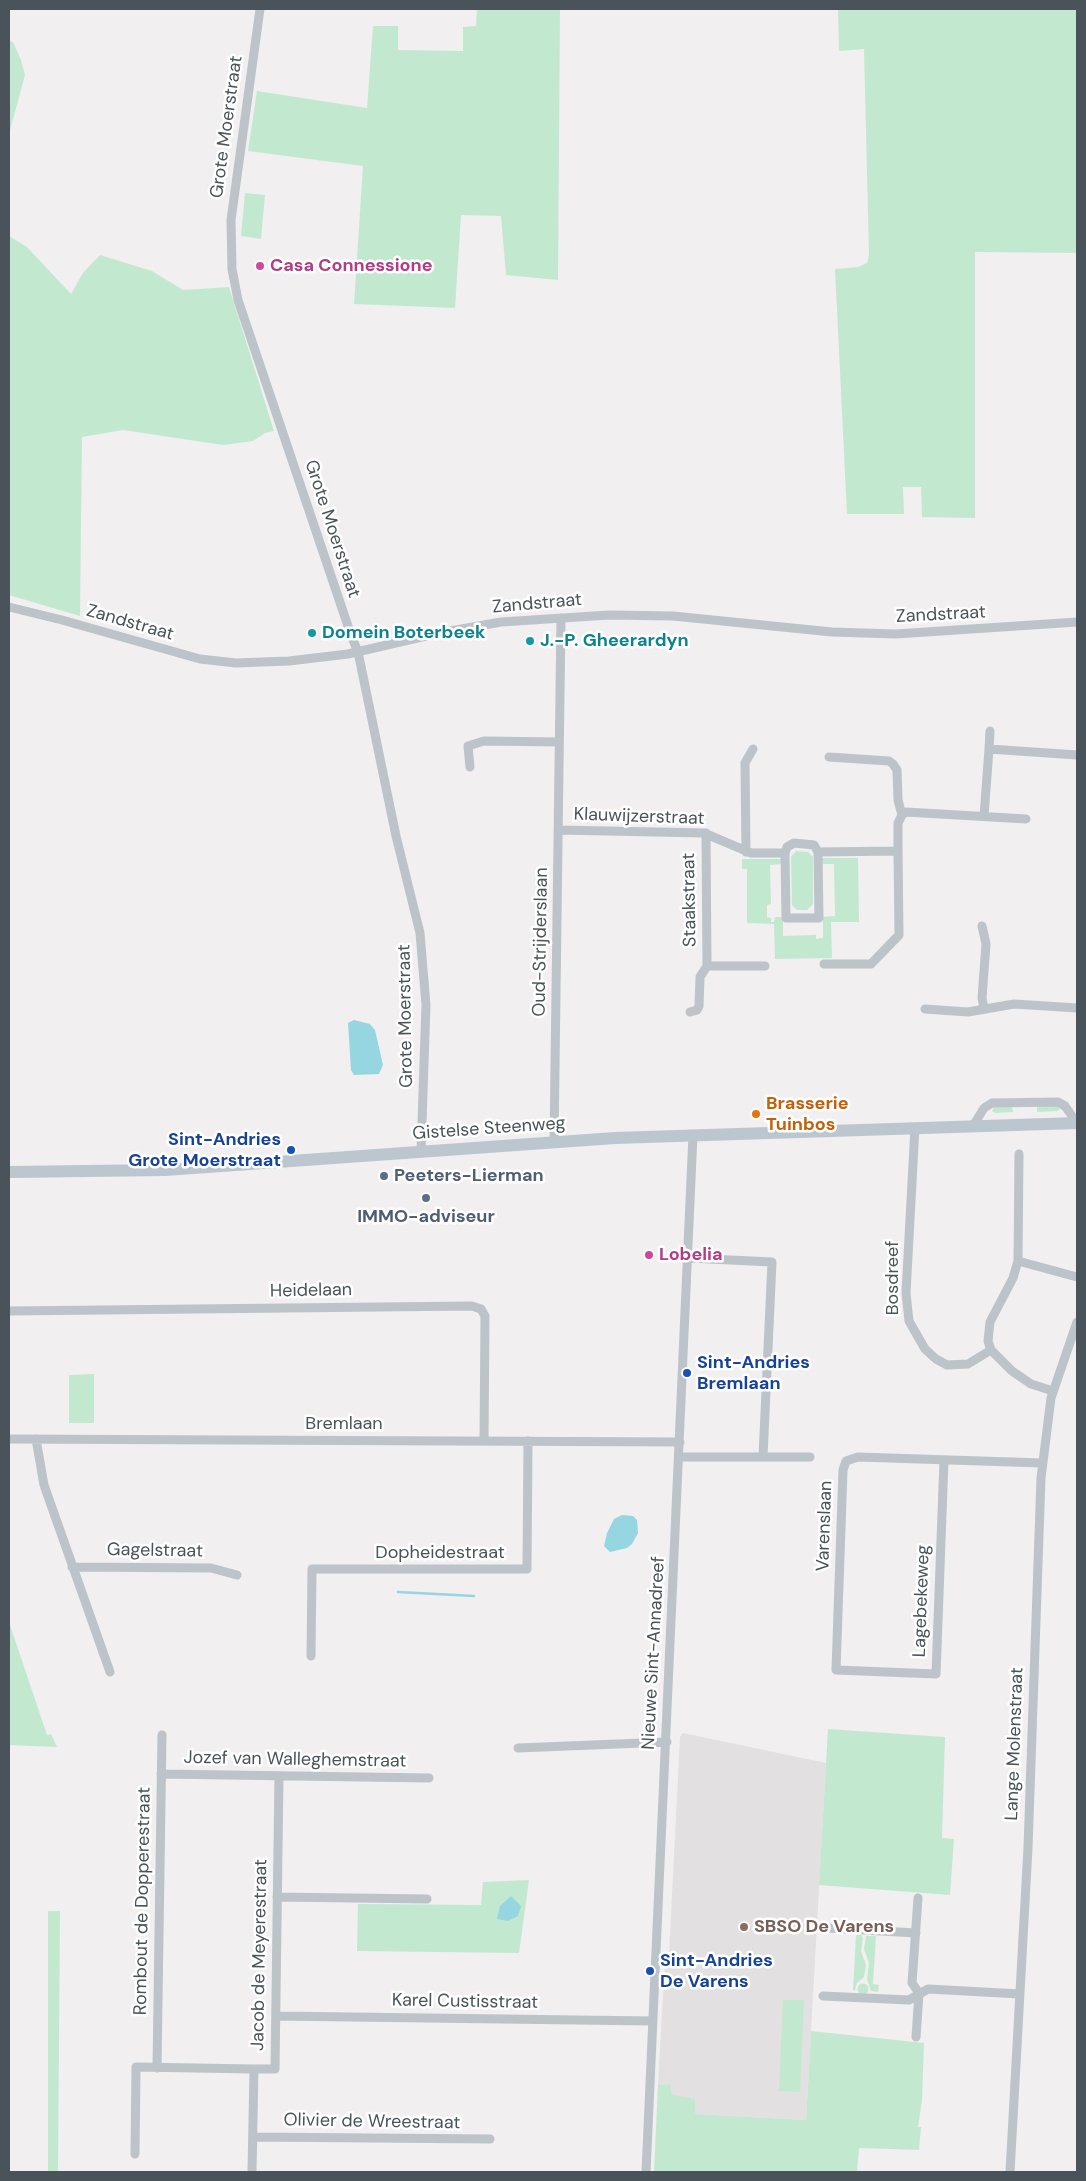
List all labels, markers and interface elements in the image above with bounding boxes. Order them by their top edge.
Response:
street label: Grote Moerstraat [206,54,248,200]
place label: Casa Connessione [270,255,433,277]
marker: Casa Connessione [254,260,266,272]
street label: Grote Moerstraat [300,457,364,601]
street label: Zandstraat [491,589,583,619]
street label: Zandstraat [84,600,176,646]
street label: Zandstraat [896,602,986,628]
place label: Domein Boterbeek [322,622,485,644]
marker: Domein Boterbeek [306,627,318,639]
place label: J.-P. Gheerardyn [540,630,689,652]
marker: J.-P. Gheerardyn [524,635,536,647]
street label: Klauwijzerstraat [573,804,705,830]
street label: Staakstraat [678,853,702,947]
street label: Oud-Strijderslaan [529,867,553,1017]
street label: Grote Moerstraat [394,944,418,1088]
place label: Brasserie Tuinbos [766,1093,849,1136]
marker: Brasserie Tuinbos [750,1108,762,1120]
street label: Gistelse Steenweg [412,1113,566,1145]
place label: Sint-Andries Grote Moerstraat [128,1129,281,1172]
marker: Sint-Andries Grote Moerstraat [285,1144,297,1156]
place label: Peeters-Lierman [394,1165,544,1187]
marker: Peeters-Lierman [378,1170,390,1182]
marker: IMMO-adviseur [420,1192,432,1204]
place label: IMMO-adviseur [357,1206,495,1228]
street label: Bosdreef [882,1241,904,1315]
place label: Lobelia [659,1244,723,1266]
marker: Lobelia [643,1249,655,1261]
street label: Heidelaan [270,1279,352,1303]
place label: Sint-Andries Bremlaan [697,1352,810,1395]
marker: Sint-Andries Bremlaan [681,1367,693,1379]
street label: Bremlaan [305,1413,383,1435]
street label: Varenslaan [813,1480,837,1572]
street label: Gagelstraat [107,1539,203,1563]
street label: Dopheidestraat [375,1542,505,1564]
street label: Lagebekeweg [909,1544,935,1658]
street label: Nieuwe Sint-Annadreef [638,1556,670,1750]
street label: Lange Molenstraat [1002,1667,1028,1821]
street label: Jozef van Walleghemstraat [183,1747,407,1773]
street label: Rombout de Dopperestraat [130,1787,156,2015]
street label: Jacob de Meyerestraat [248,1859,272,2051]
place label: SBSO De Varens [754,1916,894,1938]
marker: SBSO De Varens [738,1921,750,1933]
place label: Sint-Andries De Varens [660,1950,773,1992]
marker: Sint-Andries De Varens [644,1965,656,1977]
street label: Karel Custisstraat [392,1990,538,2014]
street label: Olivier de Wreestraat [283,2110,461,2134]

